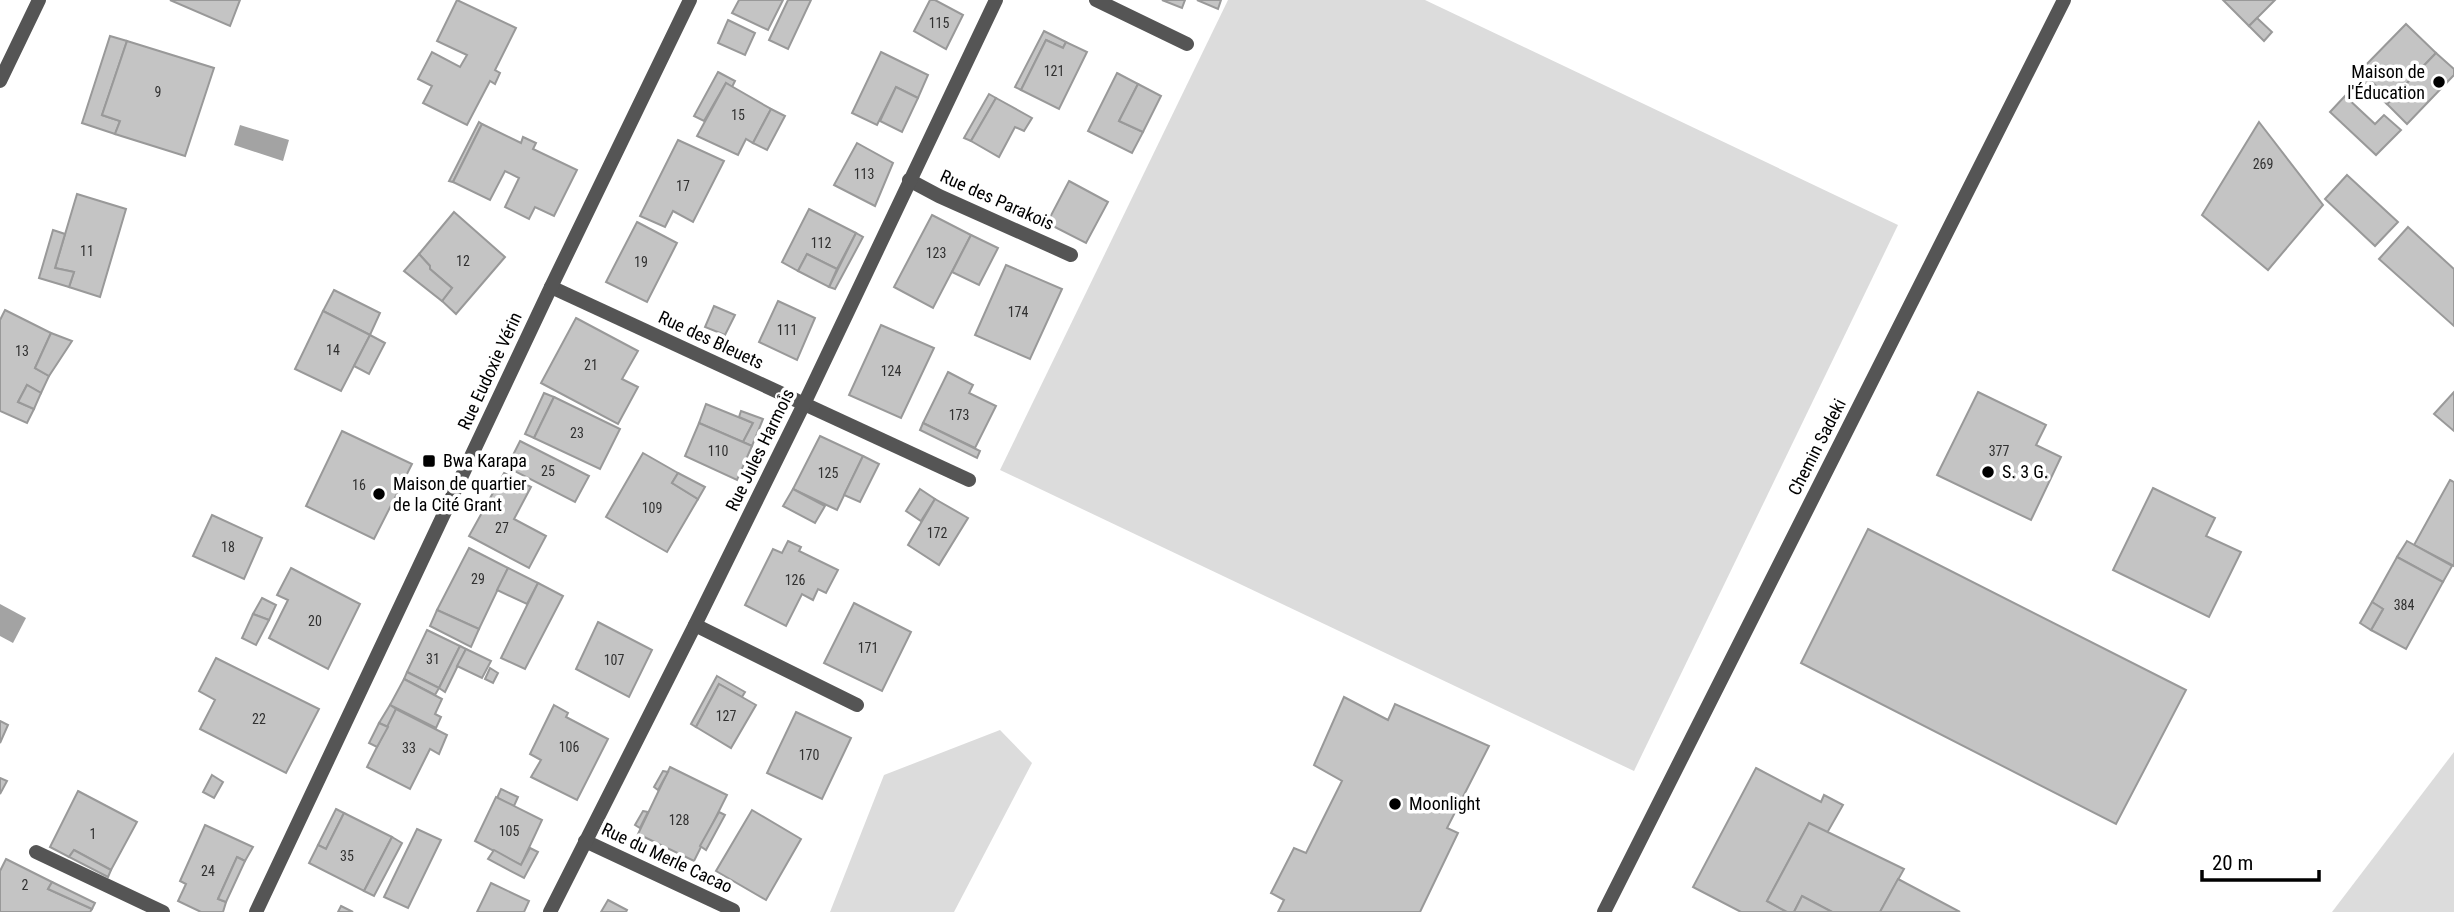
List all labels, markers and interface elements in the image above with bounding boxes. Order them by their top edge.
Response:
house number: 115 [929,15,949,31]
place label: Maison de l'Éducation [2347,61,2425,103]
house number: 121 [1044,63,1064,79]
marker: Maison de l'Éducation [2431,74,2447,90]
house number: 9 [155,84,161,100]
house number: 15 [731,107,745,123]
house number: 269 [2253,156,2273,172]
street label: Rue des Parakois [937,165,1057,234]
house number: 113 [854,166,874,182]
house number: 17 [676,178,690,194]
house number: 112 [811,235,831,251]
house number: 11 [80,243,94,259]
house number: 123 [926,245,946,261]
house number: 12 [456,253,470,269]
house number: 19 [634,254,648,270]
house number: 174 [1008,304,1028,320]
street label: Rue des Bleuets [655,306,767,373]
street label: Rue Eudoxie Vérin [453,309,526,433]
house number: 111 [777,322,797,338]
house number: 14 [326,342,340,358]
house number: 13 [15,343,29,359]
house number: 21 [584,357,598,373]
house number: 124 [881,363,901,379]
street label: Rue Jules Harmois [721,385,798,514]
street label: Chemin Sadeki [1783,395,1850,499]
house number: 173 [949,407,969,423]
house number: 23 [570,425,584,441]
house number: 110 [708,443,728,459]
house number: 377 [1989,443,2009,459]
place label: Bwa Karapa [443,450,527,471]
marker: Bwa Karapa [421,453,437,469]
place label: S. 3 G. [2002,461,2049,482]
house number: 25 [541,463,555,479]
marker: S. 3 G. [1980,464,1996,480]
house number: 125 [818,465,838,481]
place label: Maison de quartier de la Cité Grant [393,473,527,515]
house number: 16 [352,477,366,493]
marker: Maison de quartier de la Cité Grant [371,486,387,502]
house number: 109 [642,500,662,516]
house number: 27 [495,520,509,536]
house number: 172 [927,525,947,541]
house number: 18 [221,539,235,555]
house number: 29 [471,571,485,587]
house number: 126 [785,572,805,588]
house number: 384 [2394,597,2414,613]
house number: 20 [308,613,322,629]
house number: 171 [858,640,878,656]
house number: 31 [426,651,440,667]
house number: 107 [604,652,624,668]
house number: 127 [716,708,736,724]
house number: 22 [252,711,266,727]
house number: 106 [559,739,579,755]
house number: 33 [402,740,416,756]
house number: 170 [799,747,819,763]
place label: Moonlight [1409,793,1481,814]
marker: Moonlight [1387,796,1403,812]
house number: 128 [669,812,689,828]
street label: Rue du Merle Cacao [599,818,736,897]
house number: 105 [499,823,519,839]
house number: 1 [90,826,96,842]
scale bar [2202,838,2319,882]
house number: 35 [340,848,354,864]
text: 20 m [2212,851,2253,875]
house number: 24 [201,863,215,879]
house number: 2 [22,877,29,893]

